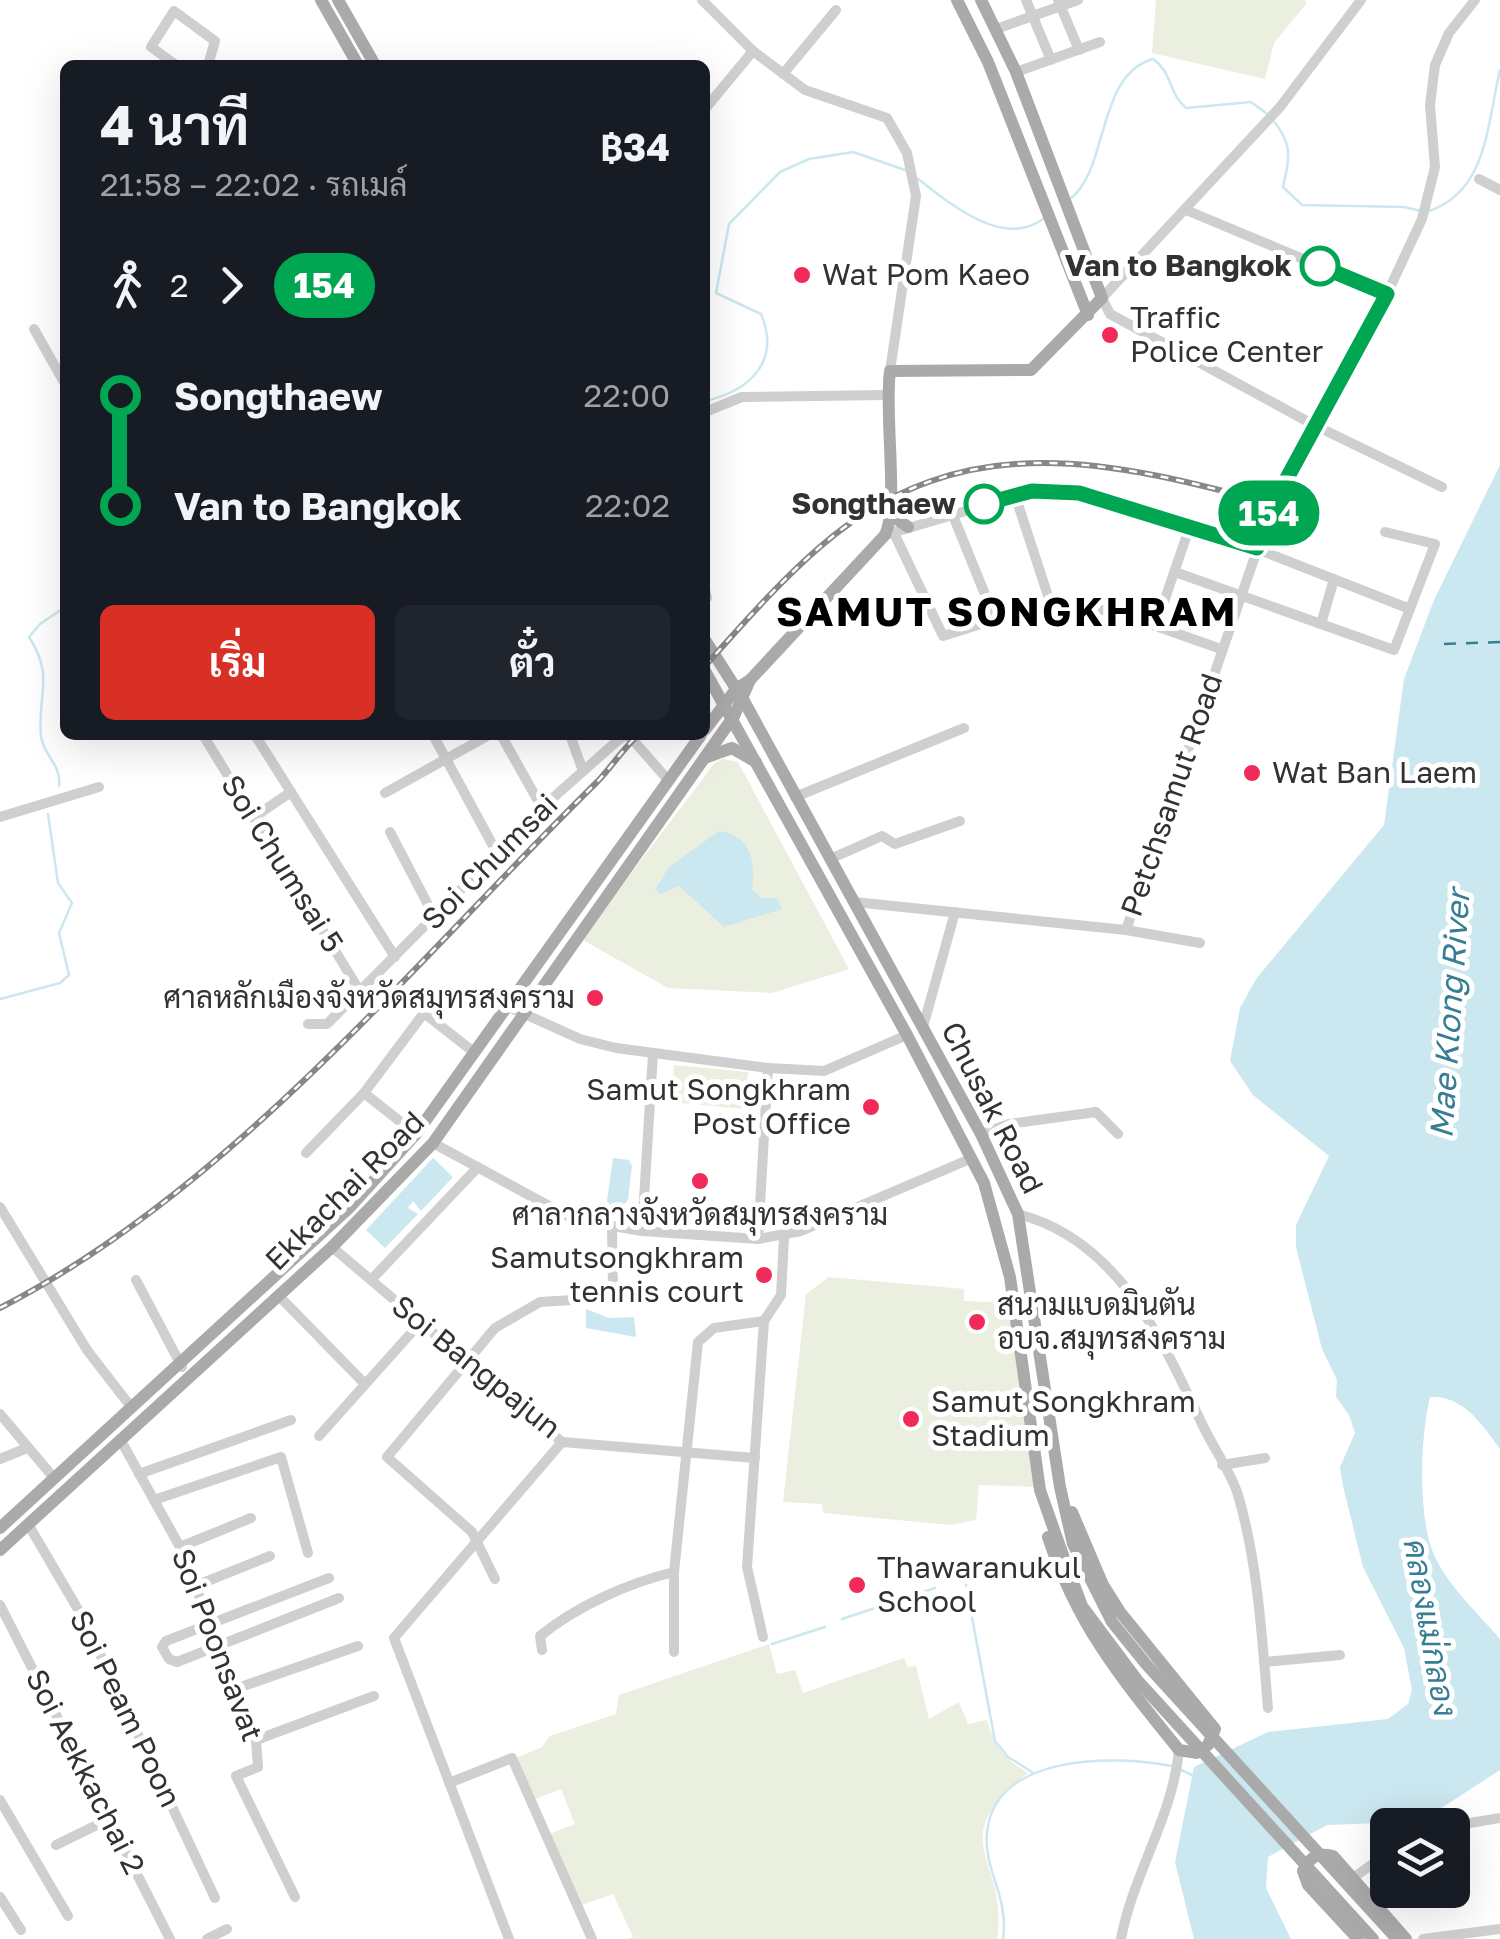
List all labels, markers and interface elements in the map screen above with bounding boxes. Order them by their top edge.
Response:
text: 4 นาที [100,91,249,157]
text: ฿34 [600,124,670,169]
text: 21:58 – 22:02 · รถเมล์ [100,165,408,203]
place label: Van to Bangkok [1065,247,1293,283]
marker: Van to Bangkok [1301,247,1339,285]
place label: Wat Pom Kaeo [822,256,1030,292]
icon: walk [100,258,155,313]
icon: forward [204,258,259,313]
text: 154 [294,264,355,306]
marker: Wat Pom Kaeo [791,264,813,286]
text: 2 [170,266,189,304]
place label: Traffic Police Center [1130,299,1324,369]
marker: Traffic Police Center [1099,324,1121,346]
text: Songthaew [174,373,383,418]
text: 22:00 [584,376,670,414]
line badge: 154 [1212,480,1326,546]
text: Van to Bangkok [174,483,462,528]
place label: Songthaew [791,485,956,521]
marker: Songthaew [965,485,1003,523]
text: 22:02 [585,486,670,524]
text: 154 [1238,492,1300,534]
district label: SAMUT SONGKHRAM [776,587,1238,635]
button: เริ่ม [100,605,375,720]
button: ตั๋ว [395,605,670,720]
street label: Petchsamut Road [1113,669,1229,921]
place label: Wat Ban Laem [1272,754,1477,790]
marker: Wat Ban Laem [1241,762,1263,784]
street label: Soi Chumsai 5 [214,768,352,959]
street label: Soi Chumsai [414,786,565,937]
water label: Mae Klong River [1421,884,1477,1139]
place label: ศาลหลักเมืองจังหวัดสมุทรสงคราม [163,979,575,1019]
marker: ศาลหลักเมืองจังหวัดสมุทรสงคราม [584,987,606,1009]
street label: Chusak Road [934,1016,1052,1199]
place label: Samut Songkhram Post Office [586,1071,851,1141]
marker: Samut Songkhram Post Office [860,1096,882,1118]
street label: Ekkachai Road [257,1103,431,1277]
marker: ศาลากลางจังหวัดสมุทรสงคราม [689,1170,711,1192]
place label: ศาลากลางจังหวัดสมุทรสงคราม [512,1196,888,1236]
place label: Samutsongkhram tennis court [490,1239,744,1309]
marker: Samutsongkhram tennis court [753,1264,775,1286]
place label: สนามแบดมินตัน อบจ.สมุทรสงคราม [997,1286,1226,1360]
street label: Soi Bangpajun [385,1287,568,1445]
marker: สนามแบดมินตัน อบจ.สมุทรสงคราม [966,1311,988,1333]
place label: Samut Songkhram Stadium [931,1383,1196,1453]
marker: Samut Songkhram Stadium [900,1408,922,1430]
water label: คลองแม่กลอง [1397,1536,1465,1720]
street label: Soi Poonsavat [165,1543,271,1746]
place label: Thawaranukul School [877,1549,1081,1619]
marker: Thawaranukul School [846,1574,868,1596]
street label: Soi Peam Poon [63,1604,189,1813]
street label: Soi Aekkachai 2 [19,1663,153,1880]
map controls [1370,1808,1470,1908]
button: layers [1370,1808,1470,1908]

